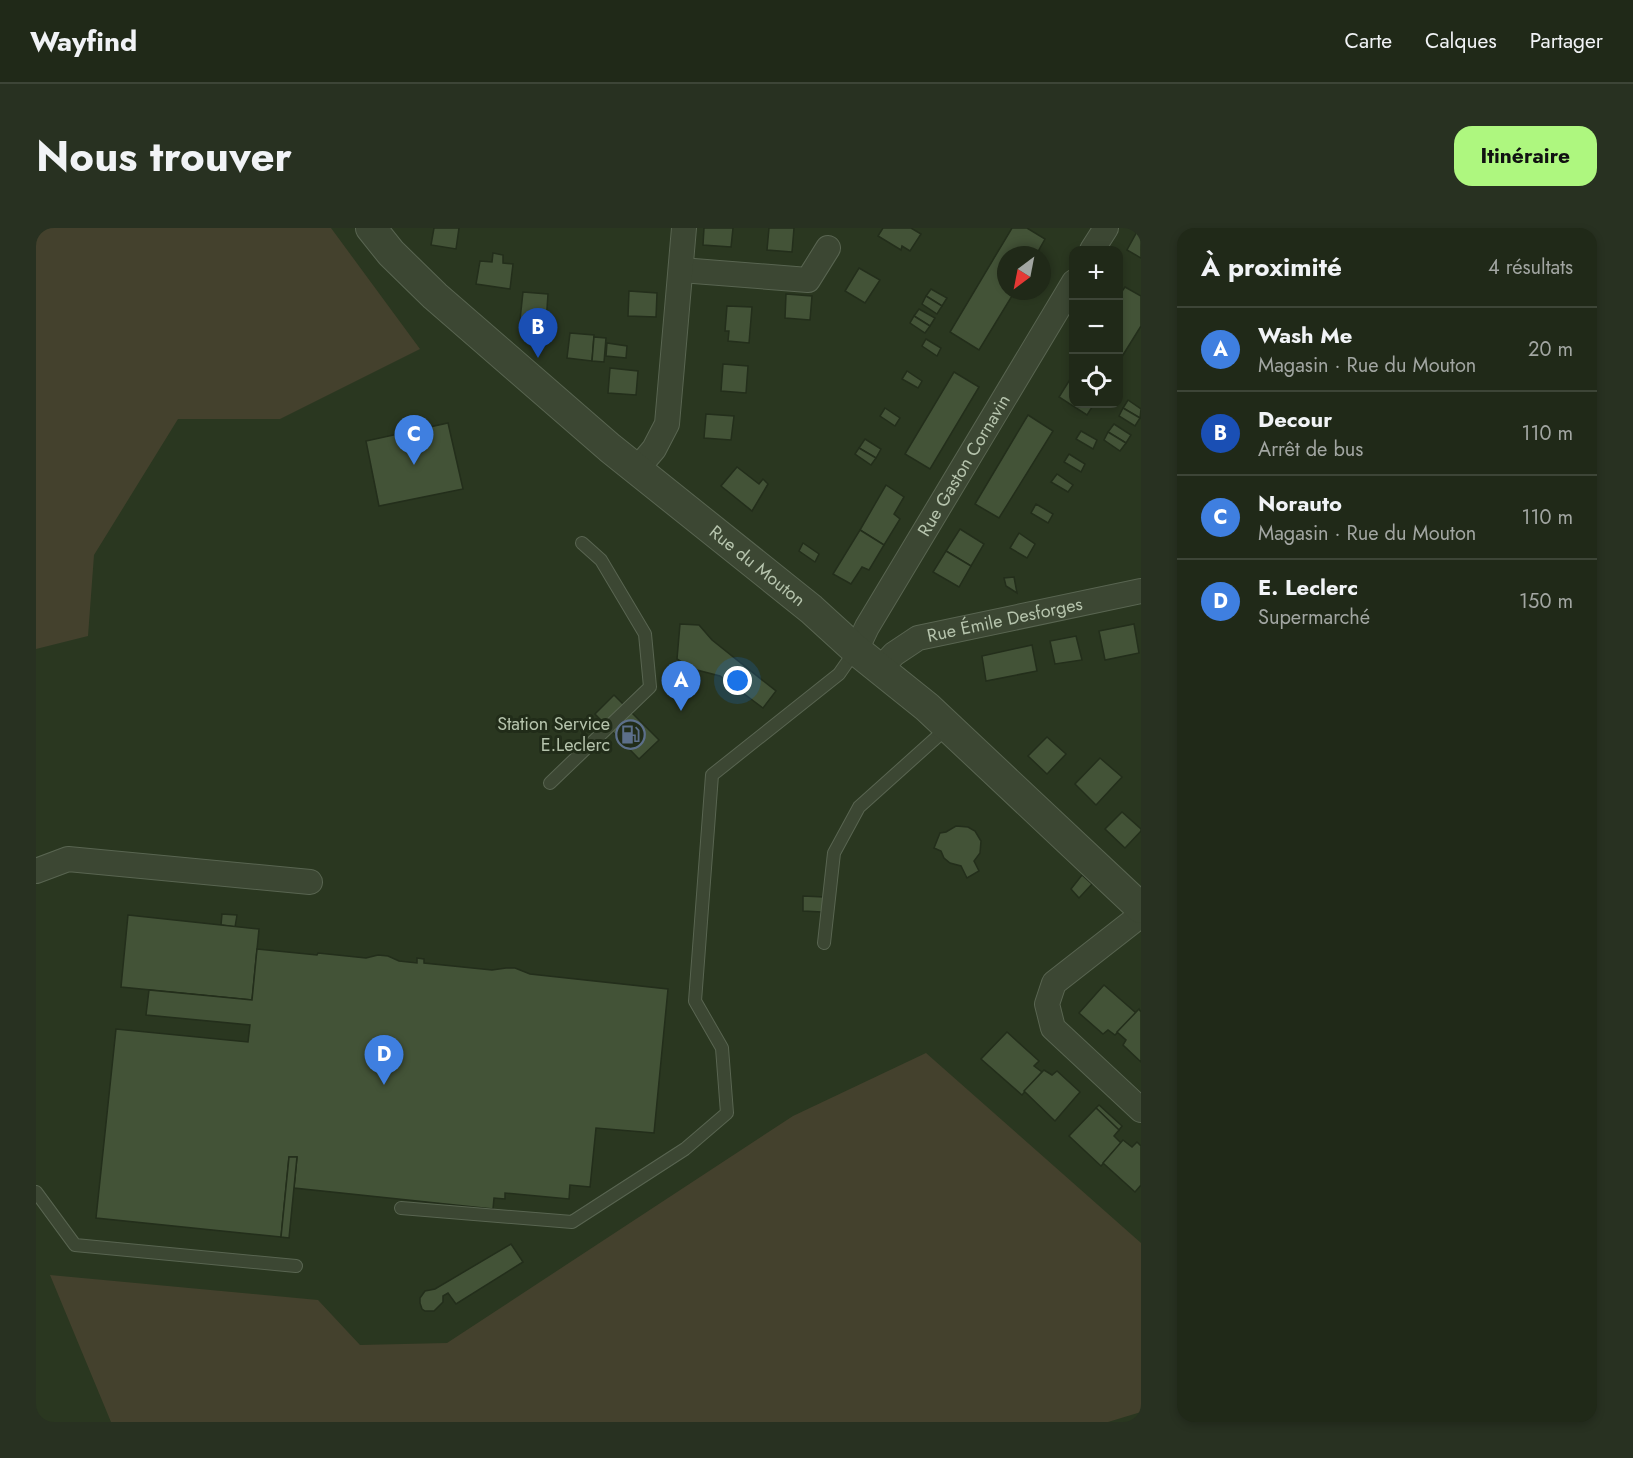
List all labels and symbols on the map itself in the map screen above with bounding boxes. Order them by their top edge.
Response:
north arrow [997,246,1051,300]
pin: B [518,308,558,358]
street label: Rue Gaston Cornavin [911,389,1017,541]
pin: C [394,416,434,465]
street label: Rue du Mouton [704,519,811,613]
street label: Rue Émile Desforges [925,591,1085,649]
pin: A [662,662,700,711]
your location [723,666,752,695]
place label: Station Service E.Leclerc [497,711,610,758]
fuel station icon: Station Service E.Leclerc [615,718,647,750]
pin: D [364,1036,404,1085]

